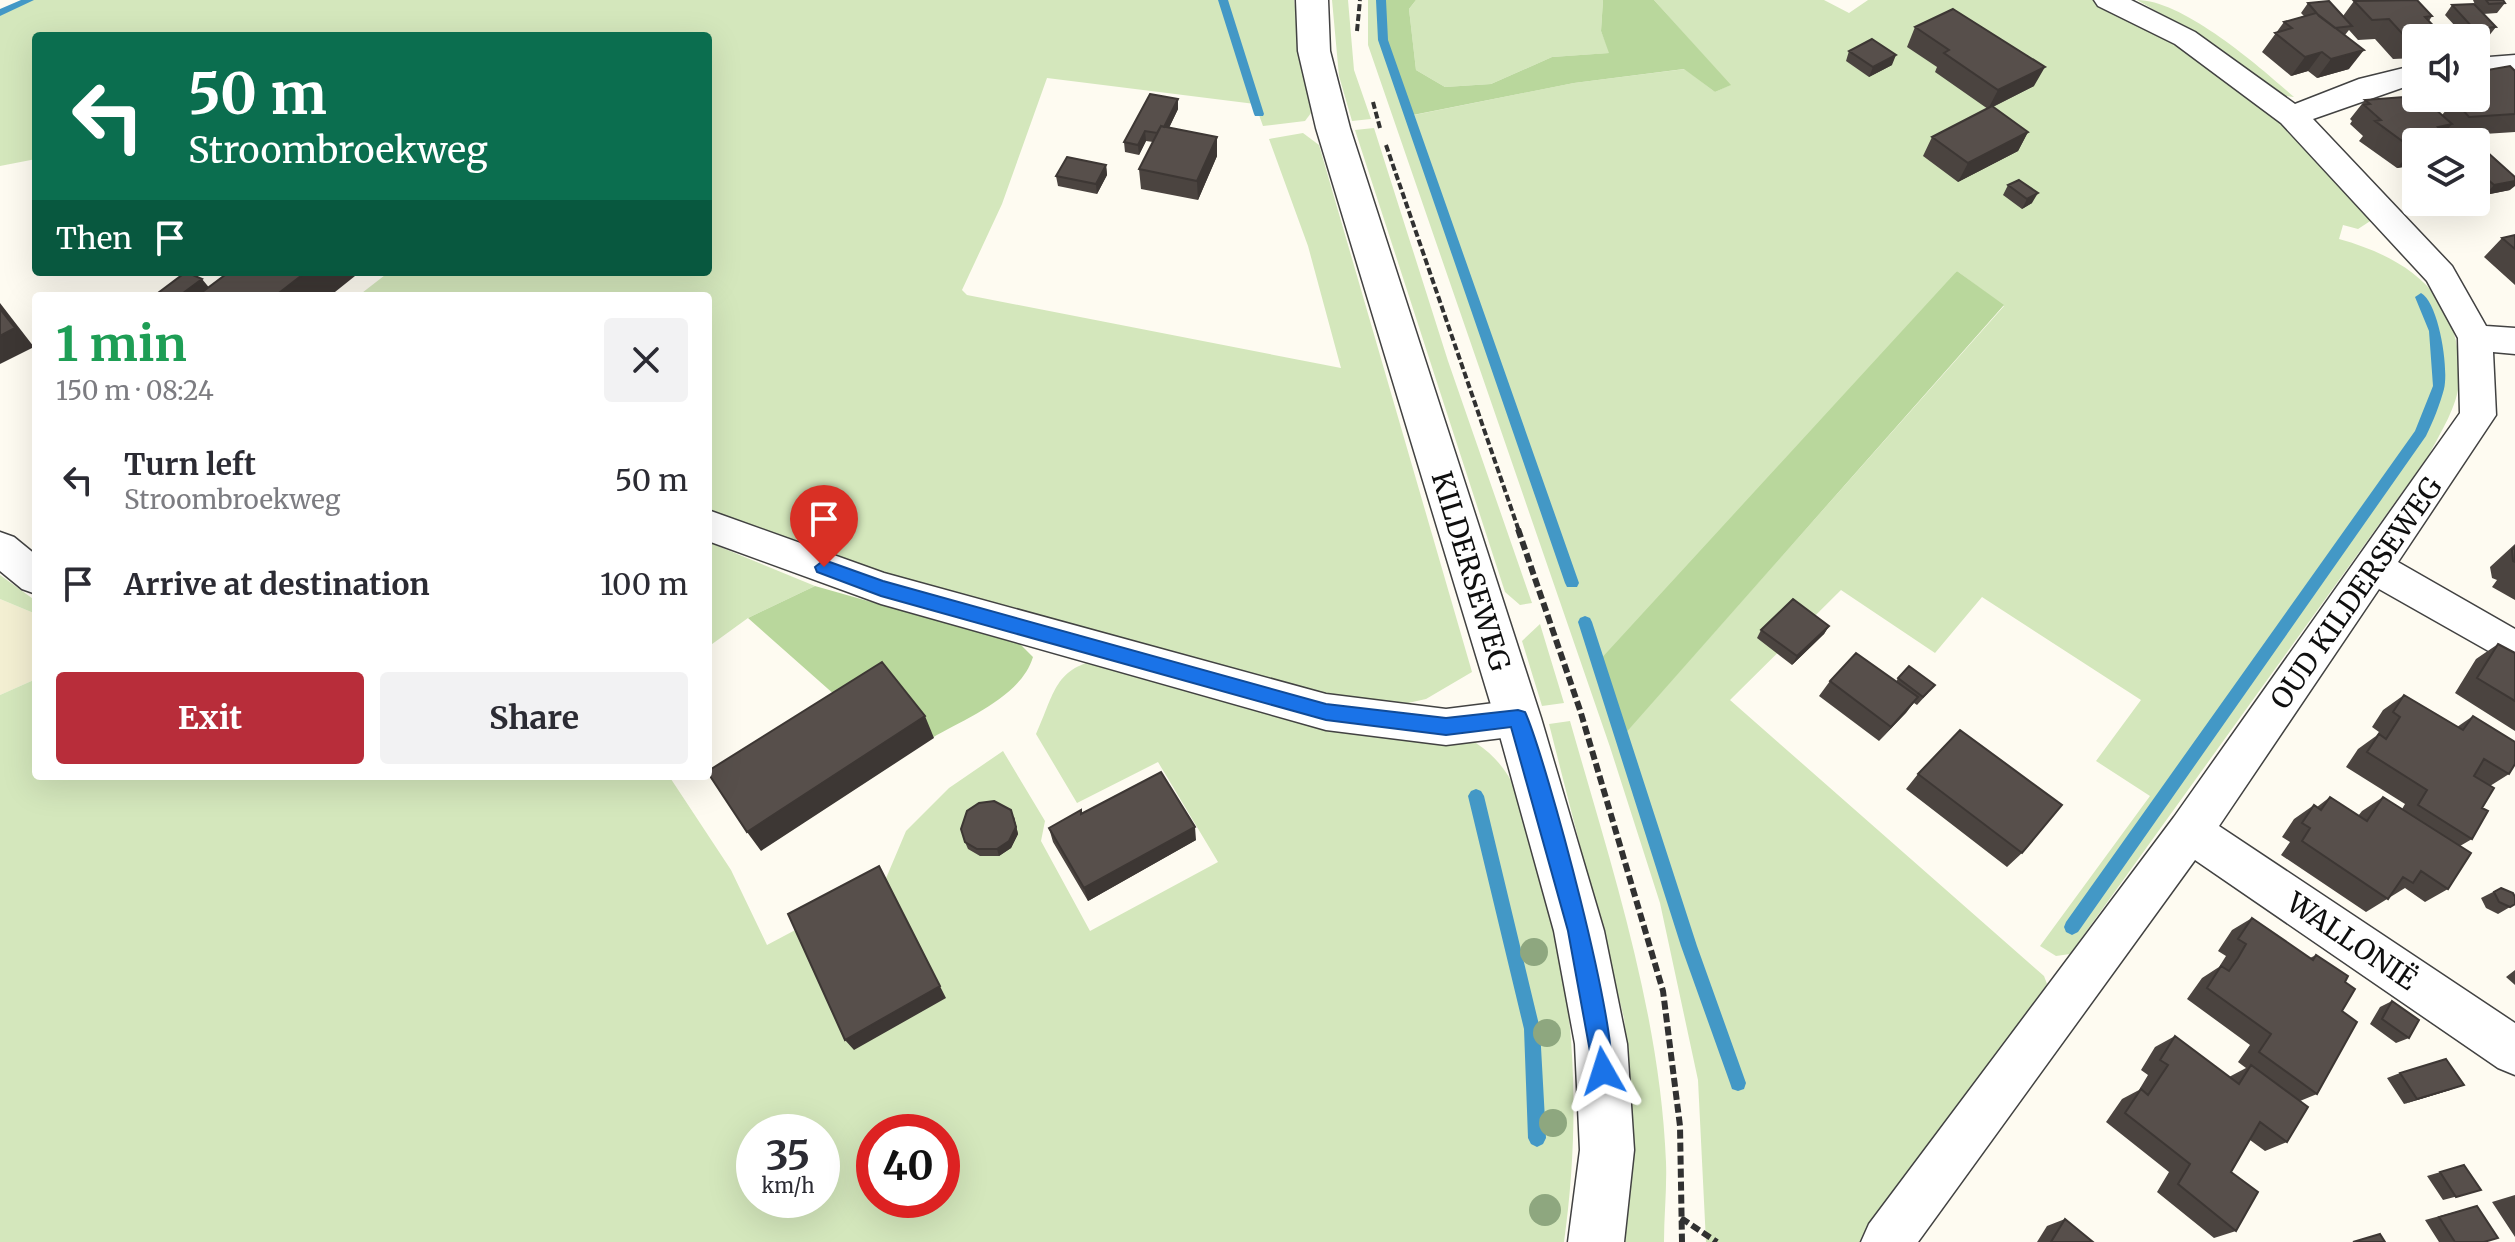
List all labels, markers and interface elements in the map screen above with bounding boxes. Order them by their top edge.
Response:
map controls [2402,24,2490,216]
button: sound [2402,24,2490,112]
text: 50 m [188,59,327,129]
icon: left [56,64,160,168]
text: Stroombroekweg [188,128,488,173]
button: layers [2402,128,2490,216]
icon: arrive [148,216,192,260]
text: Then [56,219,132,257]
text: 1 min [56,314,187,374]
button: close [604,318,688,402]
text: 150 m · 08:24 [56,374,214,407]
text: Turn left [124,445,256,483]
icon: left [56,458,100,502]
text: 50 m [615,461,688,499]
street label: KILDERSEWEG [1424,467,1518,675]
street label: OUD KILDERSEWEG [2262,470,2450,716]
text: Stroombroekweg [124,483,341,516]
pin [790,485,858,567]
icon: arrive [802,497,846,541]
icon: arrive [56,562,100,606]
text: Arrive at destination [124,565,430,603]
text: 100 m [600,565,688,603]
button: Exit [56,672,364,764]
button: Share [380,672,688,764]
street label: WALLONIË [2279,884,2424,998]
position arrow [1561,1029,1645,1113]
speed limit sign: 40 [856,1114,960,1218]
text: 35 [766,1131,810,1181]
text: km/h [762,1173,814,1198]

